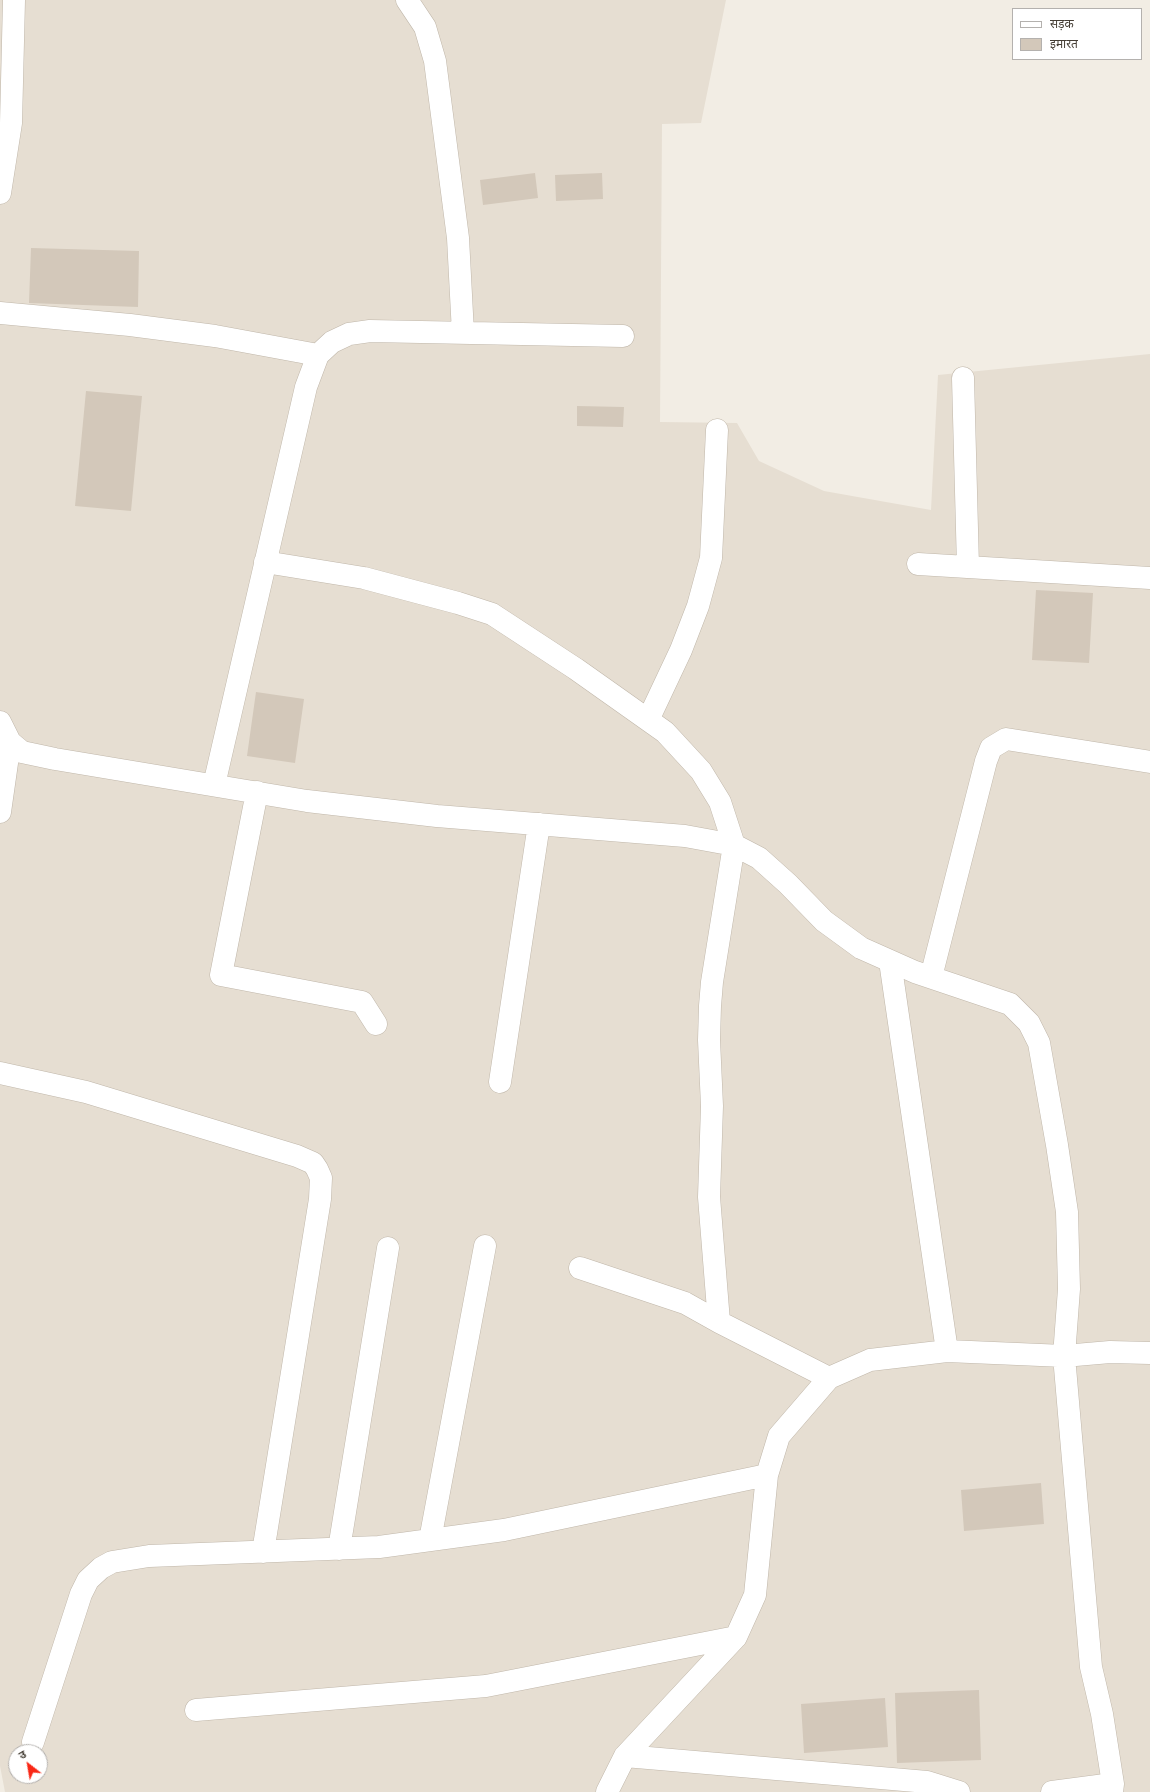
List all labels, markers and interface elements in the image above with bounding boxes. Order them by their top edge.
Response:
legend [1012,8,1142,60]
text: सड़क [1050,15,1074,32]
text: इमारत [1050,35,1078,52]
north arrow [8,1744,48,1784]
text: उ [15,1746,29,1762]

